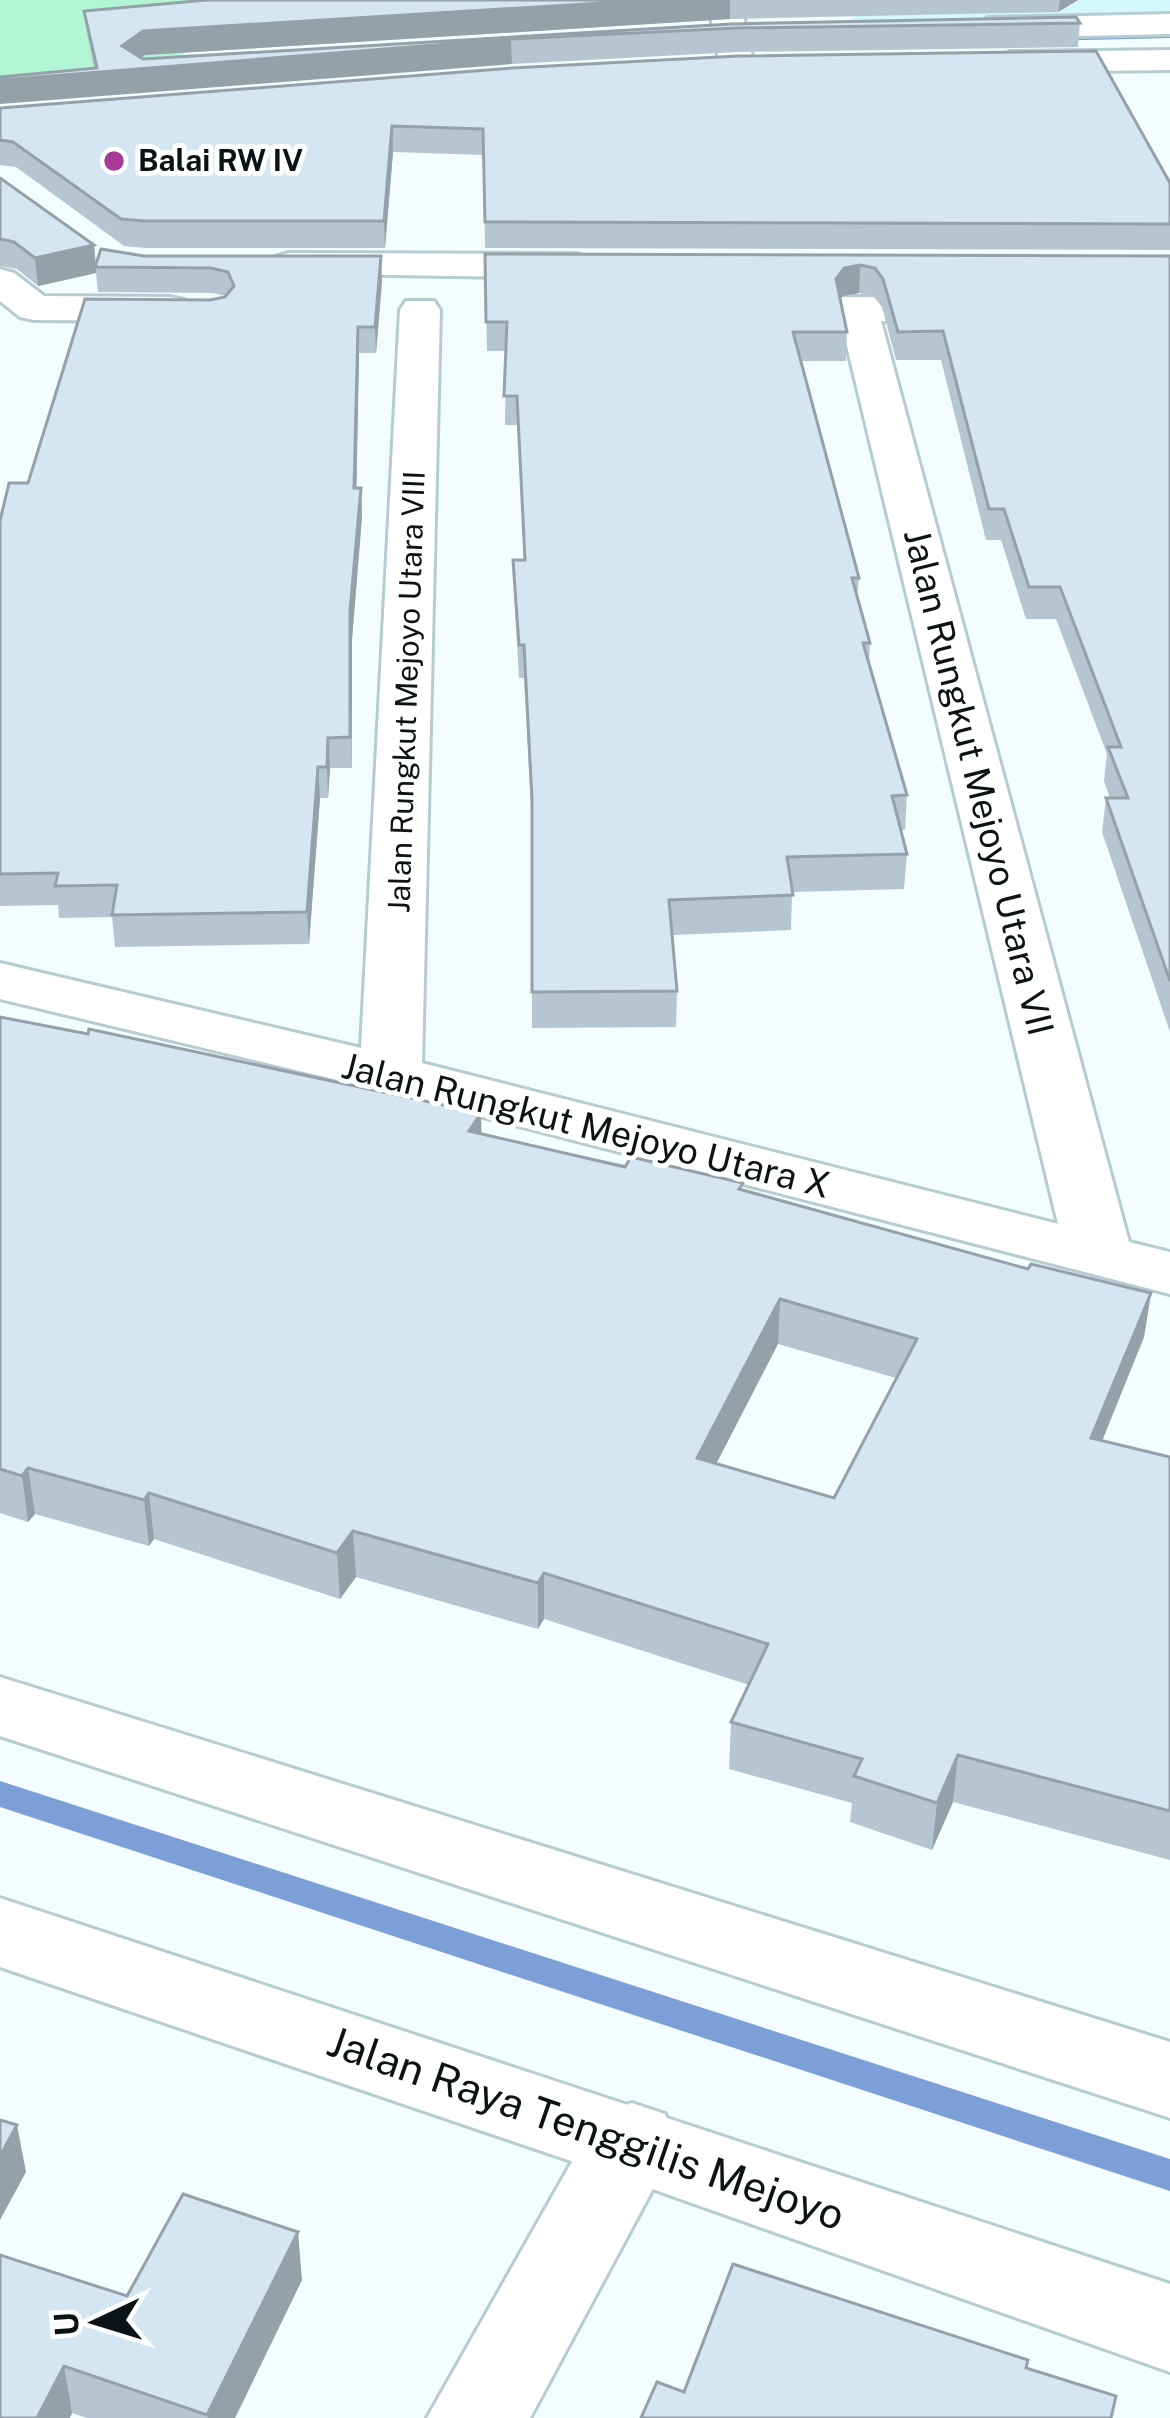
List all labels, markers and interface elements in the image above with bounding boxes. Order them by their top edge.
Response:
place label: Balai RW IV [138,142,303,178]
marker: Balai RW IV [101,148,127,174]
street label: Jalan Rungkut Mejoyo Utara VIII [380,470,432,914]
street label: Jalan Rungkut Mejoyo Utara VII [896,524,1062,1040]
street label: Jalan Rungkut Mejoyo Utara X [338,1044,834,1206]
street label: Jalan Raya Tenggilis Mejoyo [321,2016,851,2239]
north arrow [36,2262,156,2382]
text: U [46,2311,86,2337]

